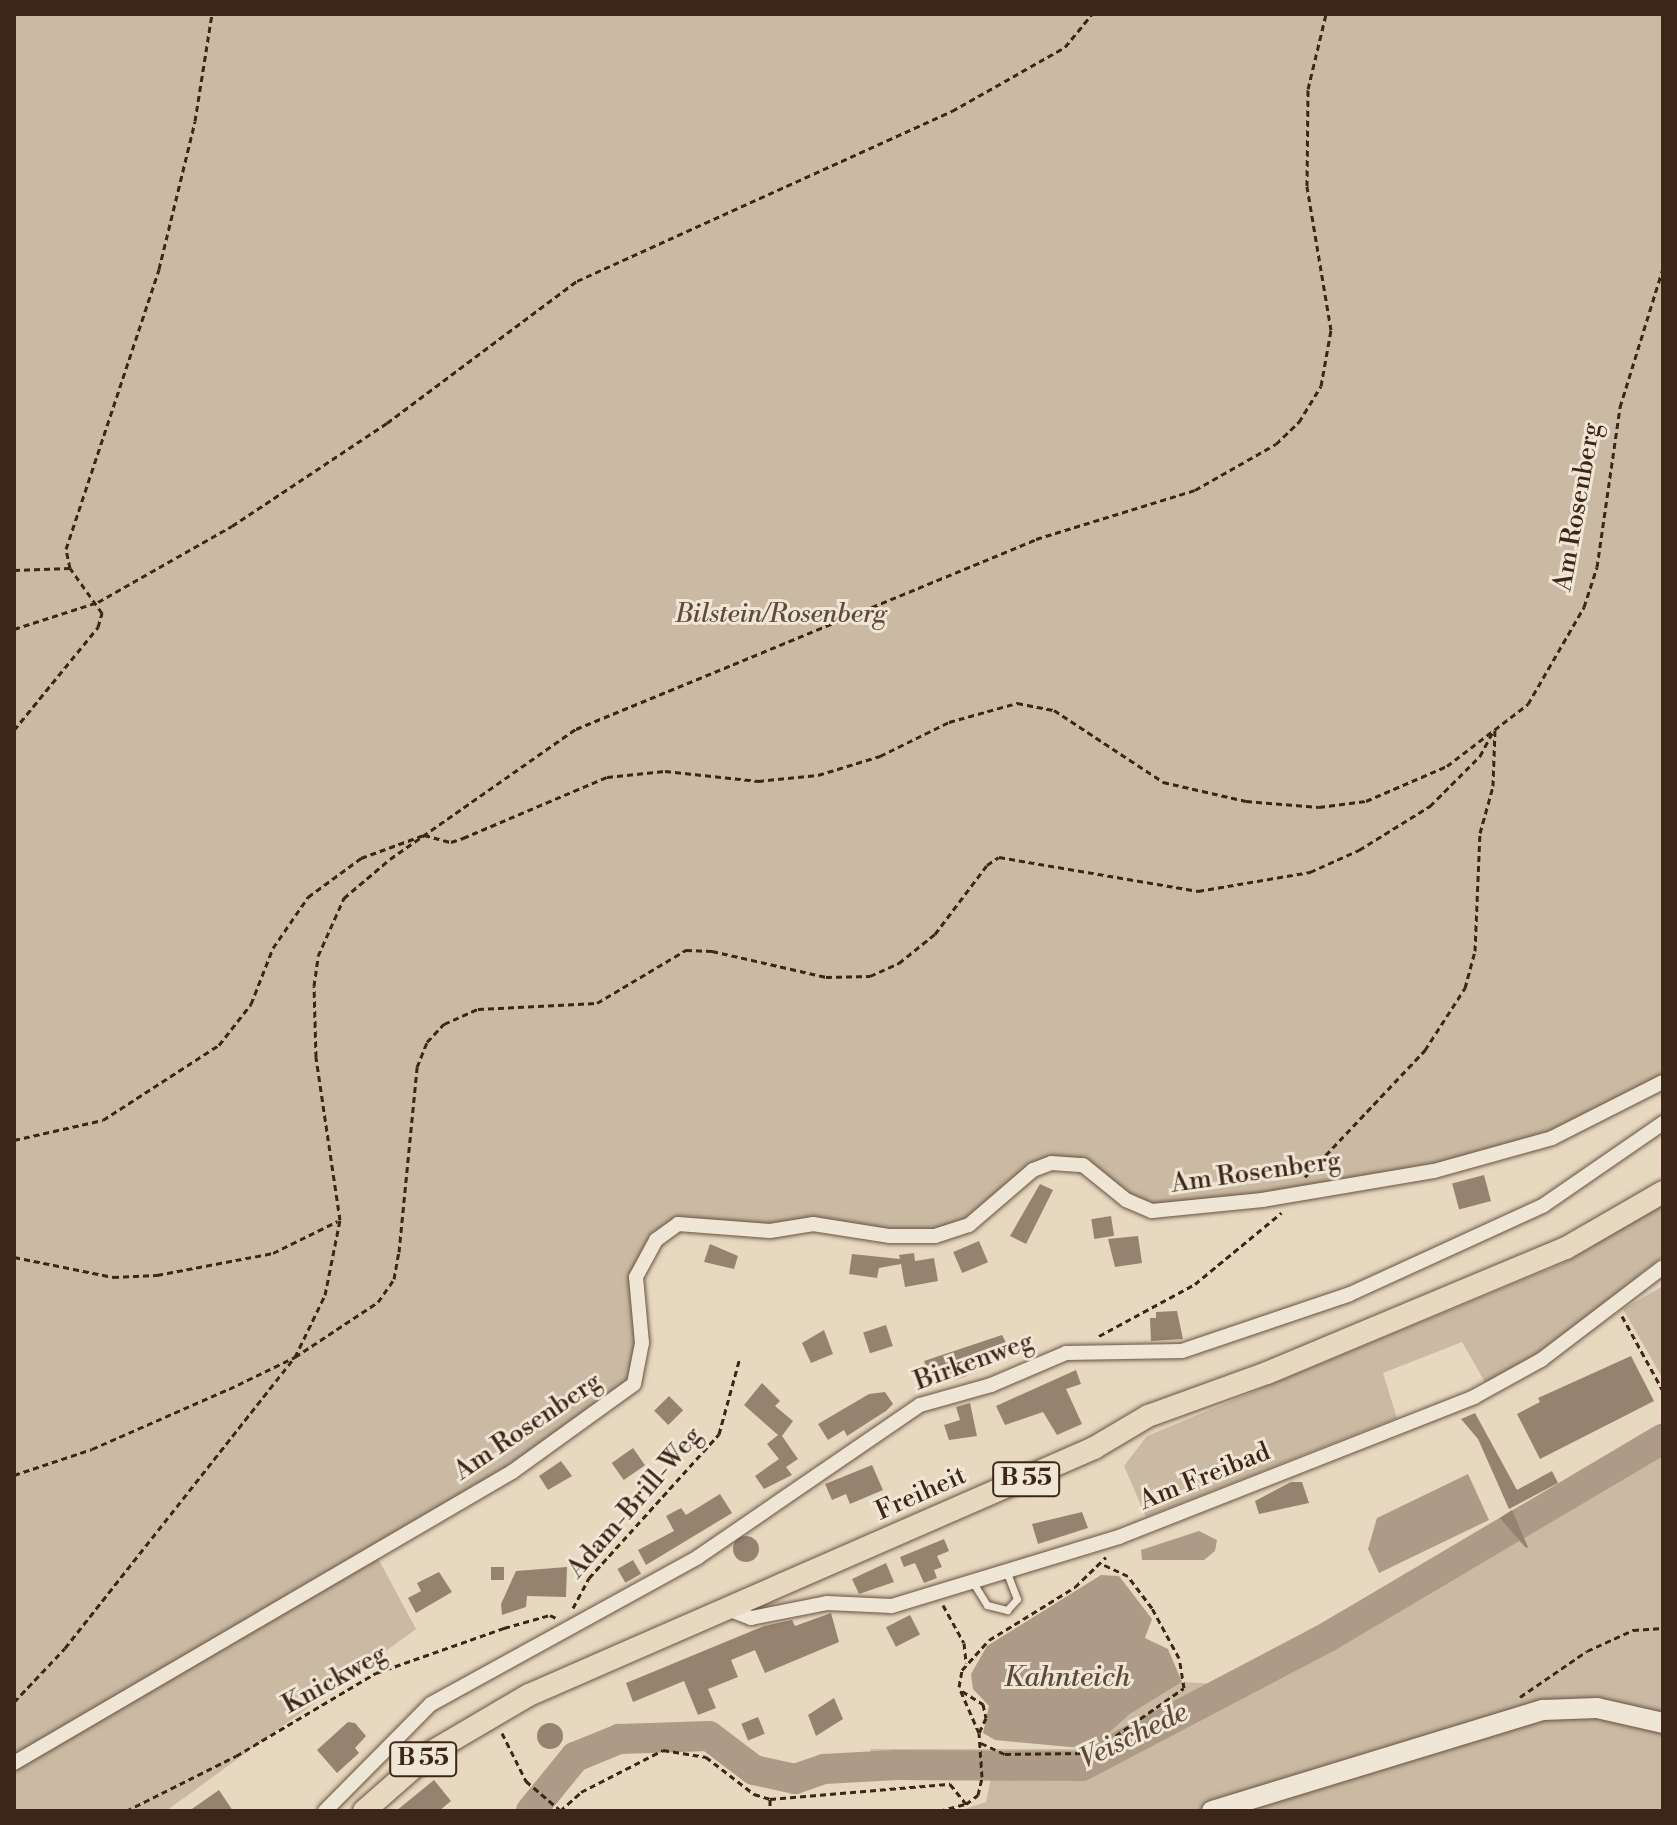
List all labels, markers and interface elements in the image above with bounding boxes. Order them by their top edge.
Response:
street label: Am Rosenberg [1548,420,1608,594]
park label: Bilstein/Rosenberg [675,599,887,631]
street label: Am Rosenberg [1169,1146,1343,1200]
street label: Birkenweg [910,1326,1038,1398]
street label: Am Rosenberg [448,1366,608,1488]
street label: Adam-Brill-Weg [561,1421,709,1585]
street label: Am Freibad [1135,1437,1275,1517]
road number: B 55 [992,1459,1060,1499]
street label: Freiheit [871,1460,971,1528]
street label: Knickweg [278,1639,392,1721]
water label: Kahnteich [1004,1661,1130,1695]
water label: Veischede [1075,1695,1193,1777]
road number: B 55 [389,1739,457,1779]

